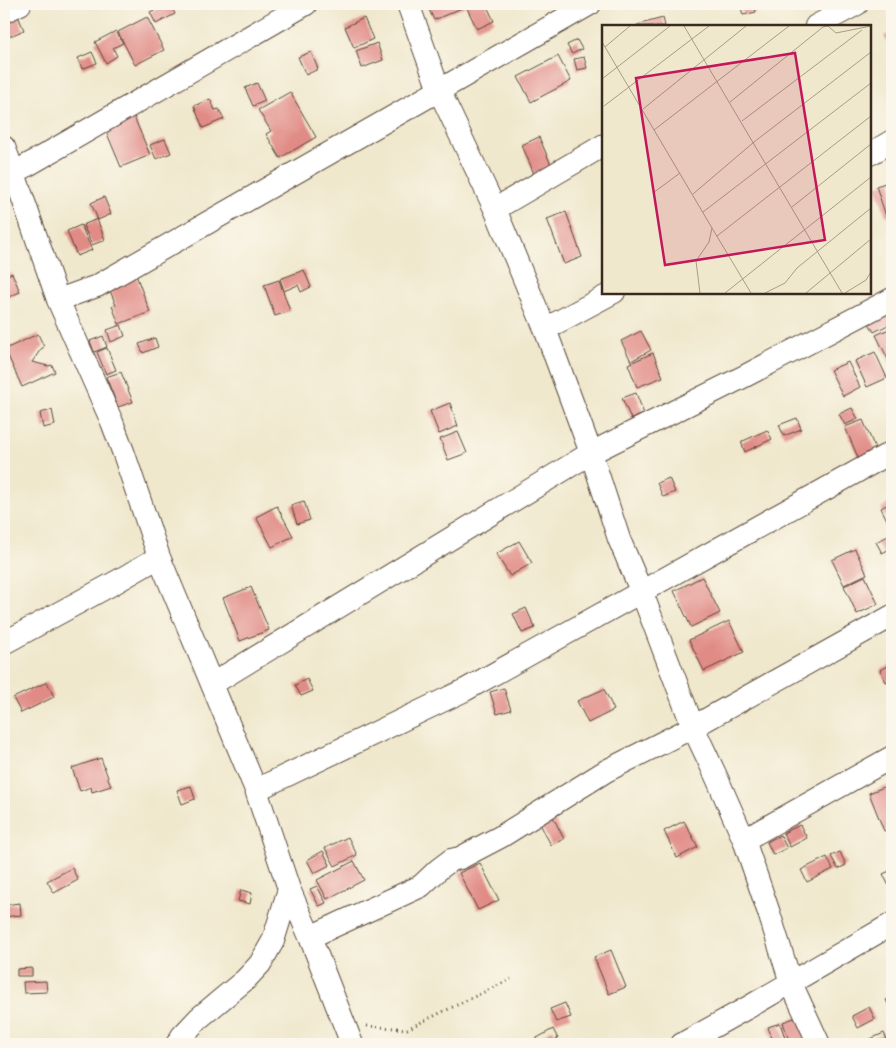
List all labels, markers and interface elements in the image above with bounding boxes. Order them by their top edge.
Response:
inset map [602,25,871,294]

